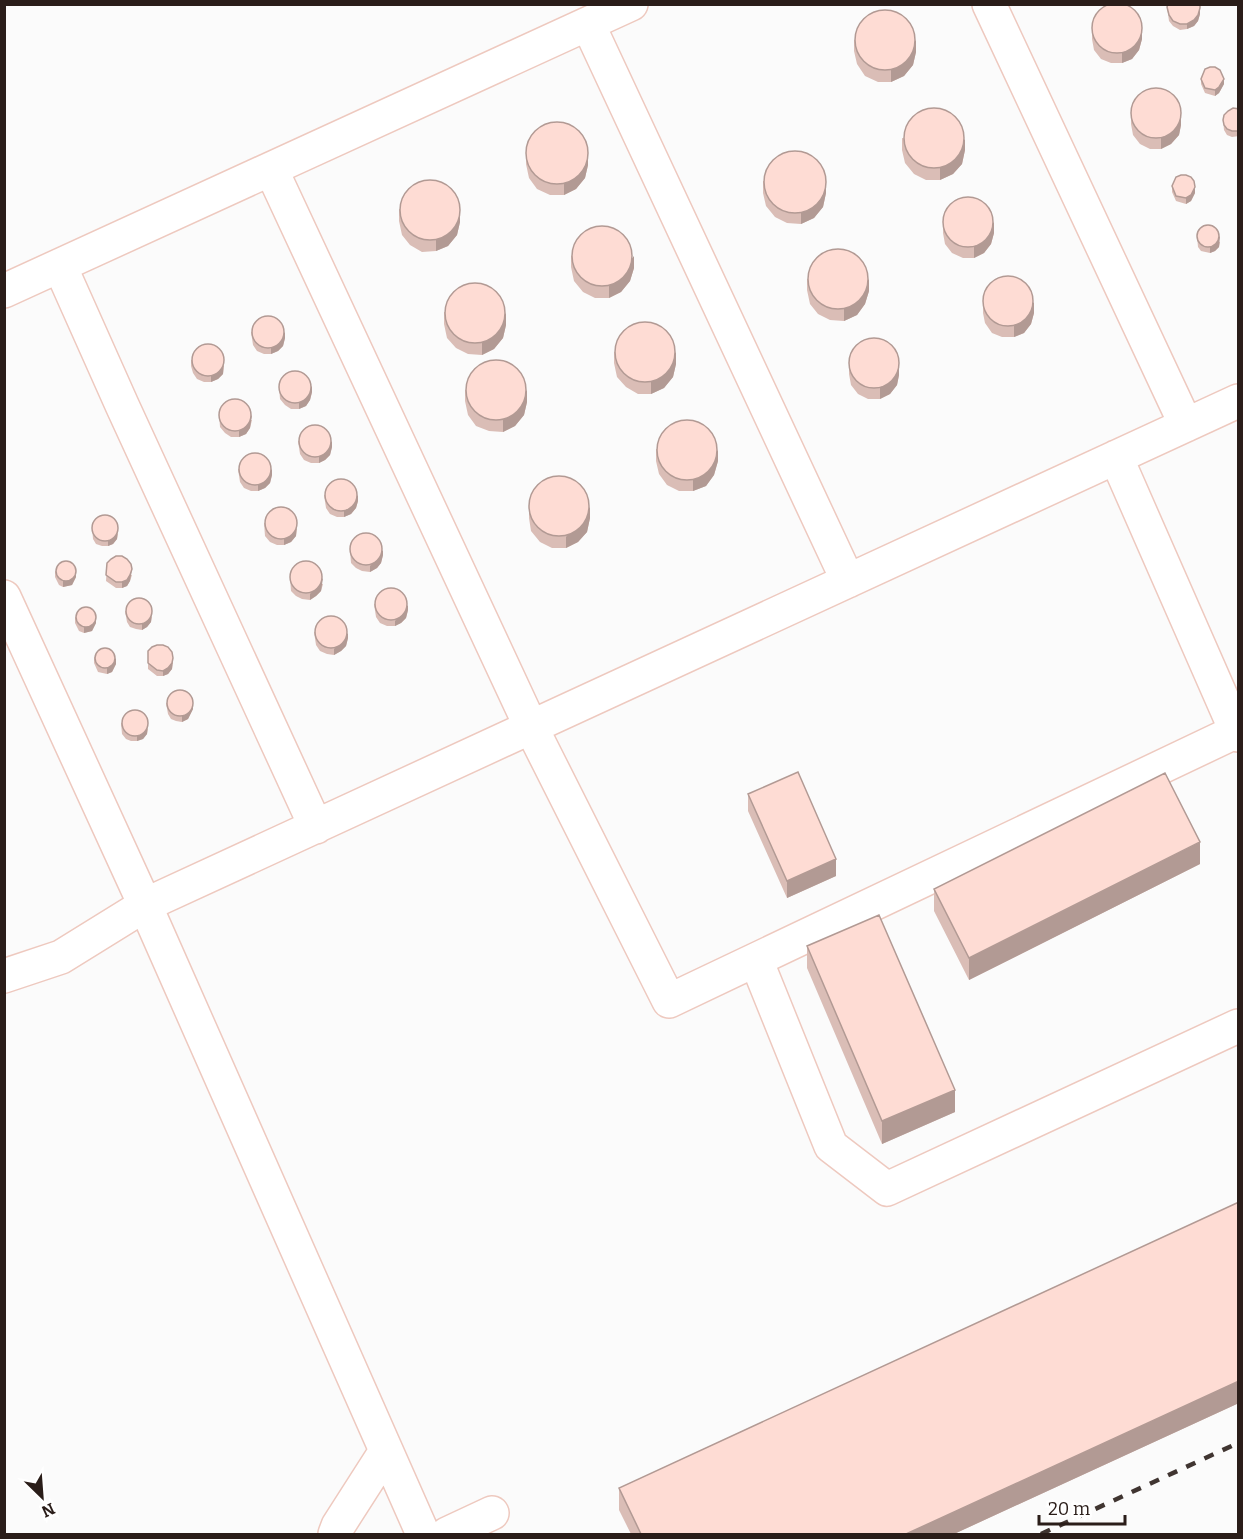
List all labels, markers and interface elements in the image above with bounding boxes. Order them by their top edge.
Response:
north arrow [12,1467,72,1527]
scale bar [1039,1488,1124,1526]
text: 20 m [1048,1498,1090,1520]
text: N [39,1499,58,1521]

